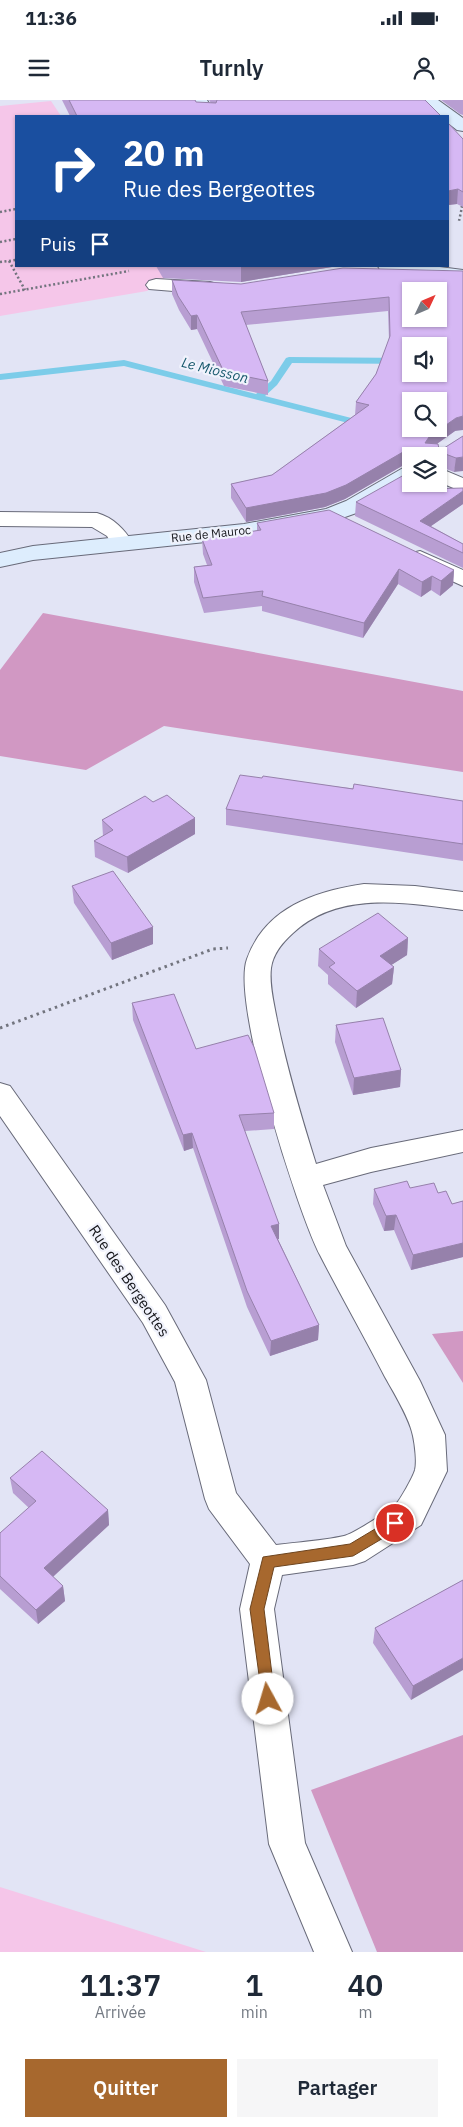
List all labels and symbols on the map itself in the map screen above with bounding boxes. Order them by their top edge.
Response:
north arrow [402,282,448,328]
water label: Le Miosson [180,353,250,387]
street label: Rue de Mauroc [170,522,252,545]
street label: Rue des Bergeottes [85,1221,174,1340]
pin [374,1502,416,1544]
position arrow [241,1672,293,1724]

